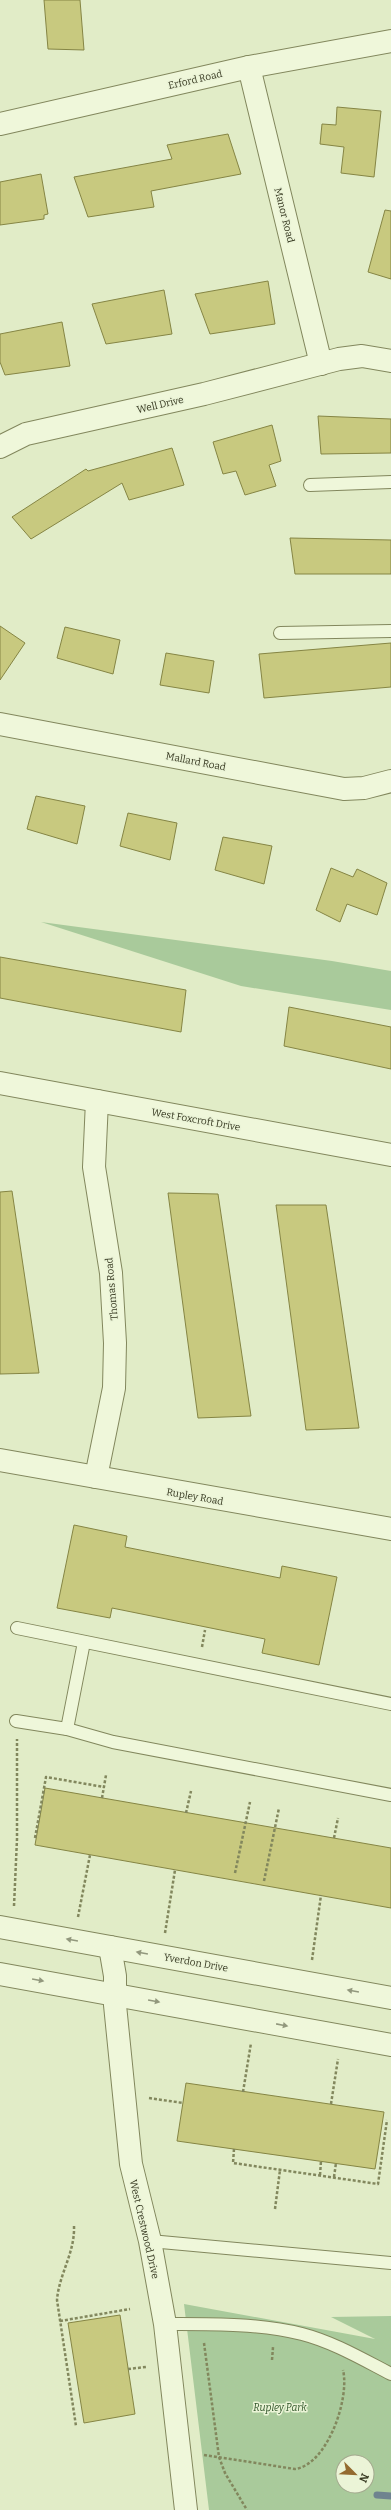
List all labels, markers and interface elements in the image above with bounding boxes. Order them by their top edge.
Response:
street label: Erford Road [167,68,224,92]
street label: Manor Road [271,187,297,244]
street label: Well Drive [136,394,185,416]
street label: Mallard Road [165,750,227,774]
street label: West Foxcroft Drive [151,1106,241,1134]
street label: Thomas Road [103,1257,121,1321]
street label: Rupley Road [165,1486,224,1508]
one-way arrow [66,1936,78,1942]
one-way arrow [136,1949,148,1955]
street label: Yverdon Drive [163,1951,229,1975]
one-way arrow [32,1977,45,1983]
one-way arrow [347,1988,359,1994]
one-way arrow [148,1998,160,2004]
one-way arrow [276,2022,288,2028]
street label: West Crestwood Drive [127,2178,161,2280]
park label: Rupley Park [253,2402,307,2414]
north arrow [335,2454,375,2494]
text: N [356,2471,371,2485]

